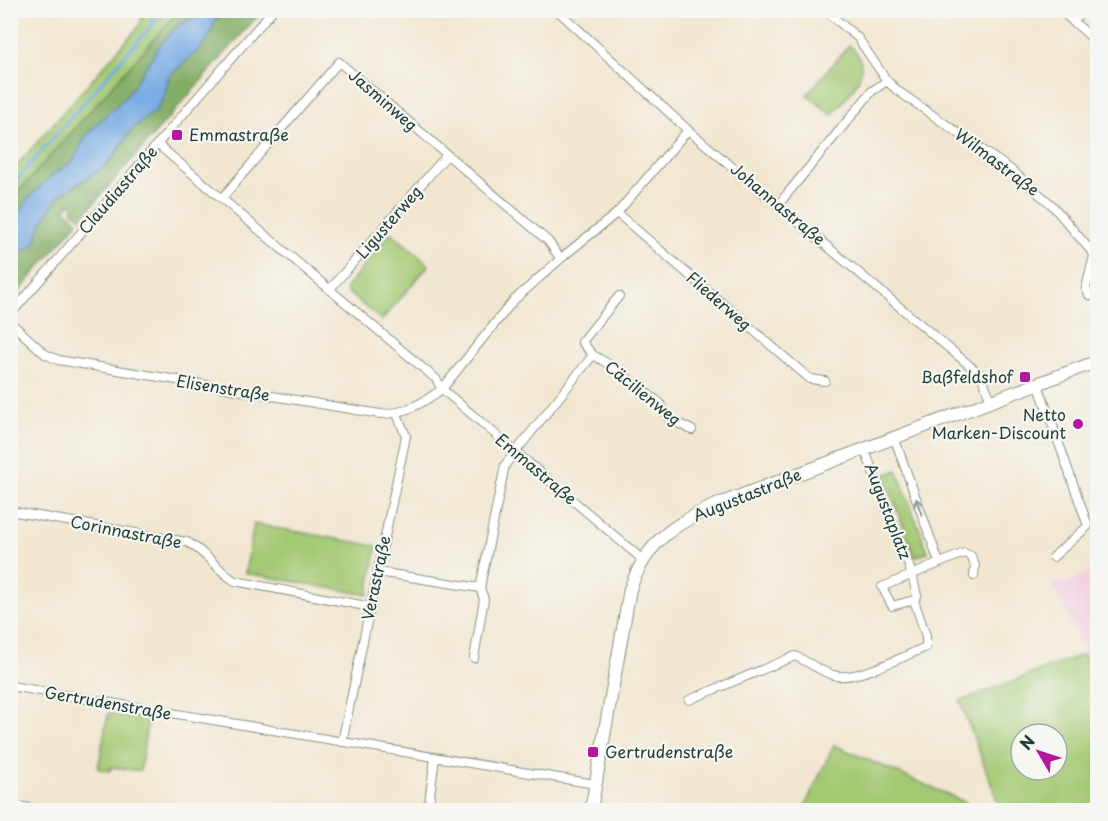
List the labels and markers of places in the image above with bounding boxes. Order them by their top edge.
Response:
place label: Emmastraße [189,122,289,146]
marker: Emmastraße [170,128,184,142]
place label: Baßfeldshof [921,364,1015,388]
marker: Baßfeldshof [1018,370,1032,384]
place label: Netto Marken-Discount [932,402,1066,444]
marker: Netto Marken-Discount [1071,417,1085,431]
place label: Gertrudenstraße [605,739,733,763]
marker: Gertrudenstraße [586,745,600,759]

